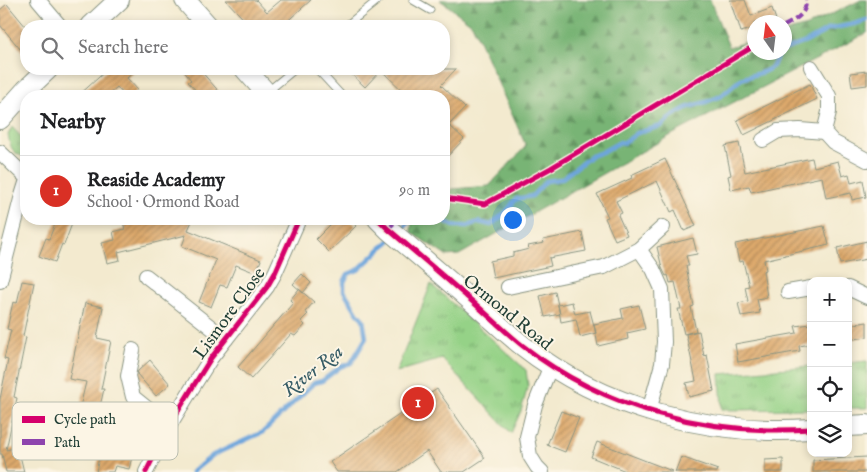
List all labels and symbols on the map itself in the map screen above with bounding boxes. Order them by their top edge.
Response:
north arrow [747,15,792,60]
your location [500,207,526,233]
street label: Lismore Close [189,263,271,364]
street label: Ormond Road [458,270,557,357]
water label: River Rea [278,340,349,403]
pin: 1 [402,384,434,422]
legend [12,402,178,460]
text: Cycle path [54,411,116,429]
text: Path [54,434,81,452]

